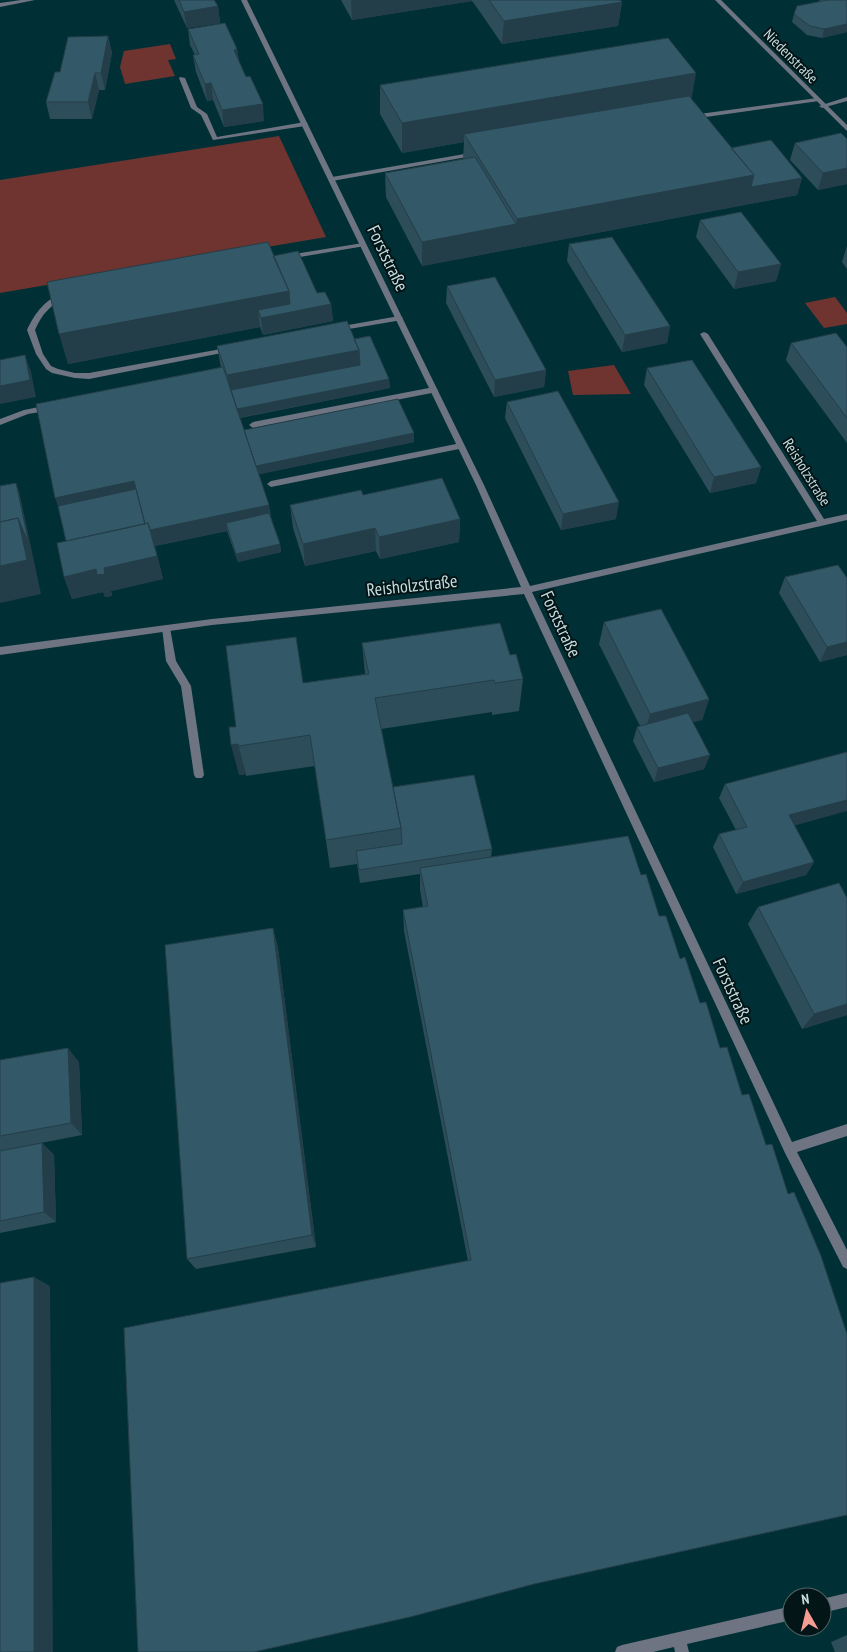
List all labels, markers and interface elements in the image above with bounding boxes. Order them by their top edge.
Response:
street label: Niedenstraße [760,25,822,87]
street label: Forststraße [362,221,414,295]
street label: Reisholzstraße [779,435,835,509]
street label: Reisholzstraße [365,569,459,601]
street label: Forststraße [536,587,586,661]
street label: Forststraße [708,954,758,1028]
north arrow [782,1587,832,1637]
text: N [800,1590,810,1609]

